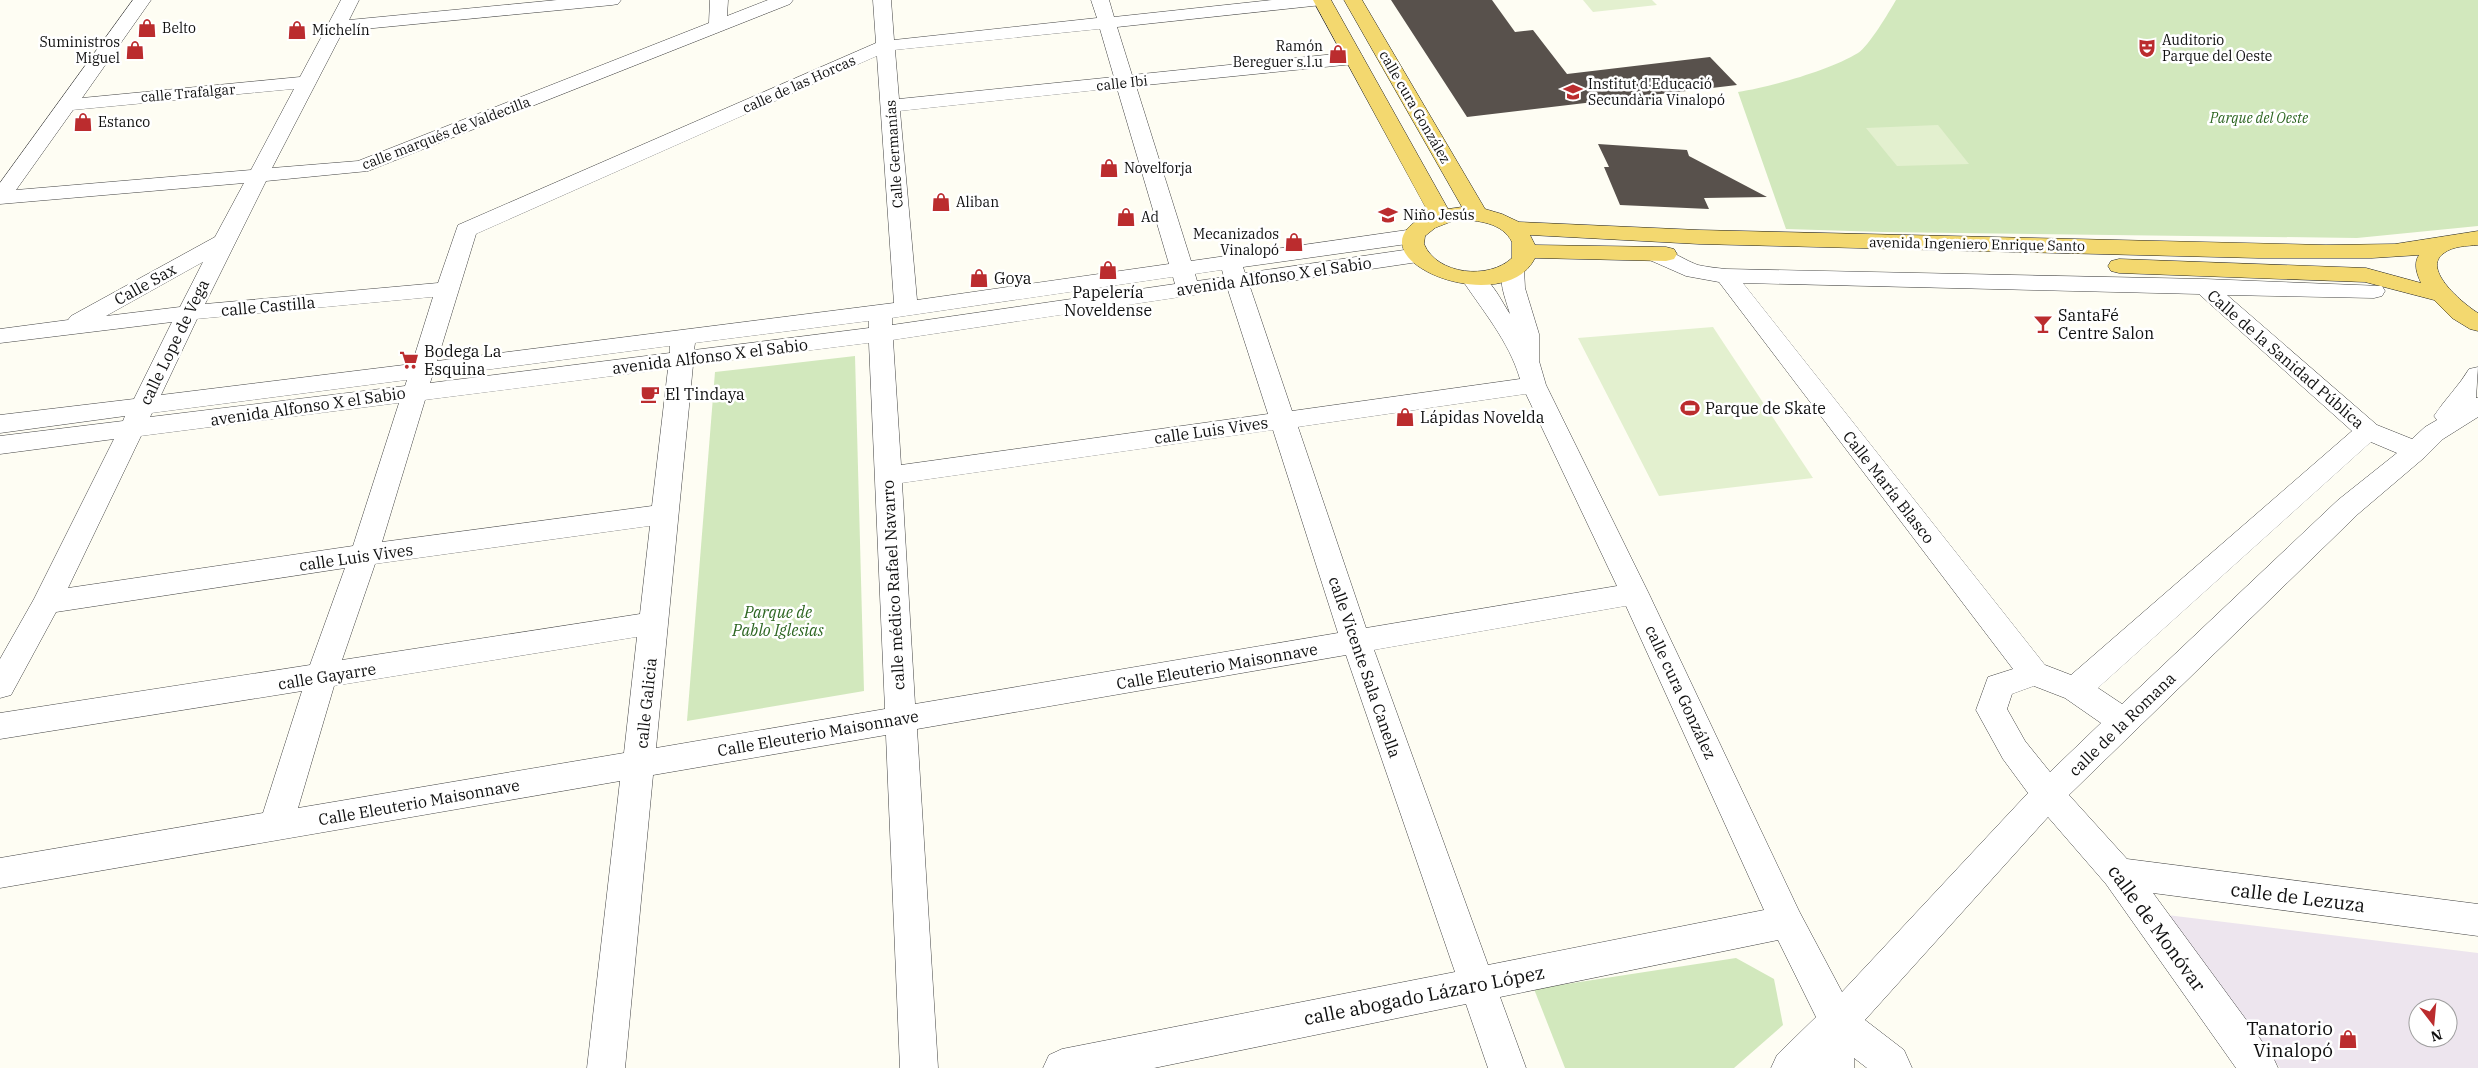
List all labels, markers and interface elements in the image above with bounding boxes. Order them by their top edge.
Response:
shop icon: Belto [136,17,158,39]
place label: Belto [162,19,196,37]
shop icon: Michelín [286,19,308,41]
place label: Michelín [312,21,370,39]
place label: Auditorio Parque del Oeste [2162,31,2272,65]
place label: Suministros Miguel [39,33,120,67]
place label: Ramón Bereguer s.l.u [1233,37,1323,71]
theatre icon: Auditorio Parque del Oeste [2136,37,2158,59]
shop icon: Suministros Miguel [124,39,146,61]
shop icon: Ramón Bereguer s.l.u [1327,43,1349,65]
street label: calle cura González [1375,47,1455,167]
street label: calle de las Horcas [740,51,859,117]
street label: calle Ibi [1095,71,1149,95]
place label: Institut d'Educació Secundària Vinalopó [1588,75,1725,109]
street label: calle Trafalgar [140,80,237,106]
school or university icon: Institut d'Educació Secundària Vinalopó [1562,81,1584,103]
street label: calle marqués de Valdecilla [359,92,533,173]
street label: Calle Germanías [881,99,907,209]
park label: Parque del Oeste [2209,109,2309,127]
shop icon: Estanco [72,111,94,133]
place label: Estanco [98,113,150,131]
shop icon: Novelforja [1098,157,1120,179]
place label: Novelforja [1124,159,1193,177]
shop icon: Aliban [930,191,952,213]
place label: Aliban [956,193,999,211]
school or university icon: Niño Jesús [1377,204,1399,226]
shop icon: Ad [1115,206,1137,228]
place label: Niño Jesús [1403,206,1475,224]
place label: Ad [1141,208,1160,226]
place label: Mecanizados Vinalopó [1193,225,1279,259]
shop icon: Mecanizados Vinalopó [1283,231,1305,253]
street label: avenida Ingeniero Enrique Santo [1869,233,2085,255]
street label: avenida Alfonso X el Sabio [1175,252,1373,300]
street label: Calle Sax [110,259,180,309]
shop icon: Papelería Noveldense [1097,259,1119,281]
shop icon: Goya [968,267,990,289]
place label: Goya [994,268,1032,288]
street label: calle Lope de Vega [135,276,213,408]
place label: Papelería Noveldense [1064,282,1152,320]
street label: Calle de la Sanidad Pública [2203,285,2369,433]
street label: calle Castilla [220,292,316,320]
place label: SantaFé Centre Salon [2058,305,2154,343]
bar icon: SantaFé Centre Salon [2032,313,2054,335]
street label: avenida Alfonso X el Sabio [611,334,809,378]
place label: Bodega La Esquina [424,341,502,379]
supermarket icon: Bodega La Esquina [398,349,420,371]
street label: avenida Alfonso X el Sabio [209,382,407,430]
cafe icon: El Tindaya [639,383,661,405]
place label: El Tindaya [665,384,745,404]
sports icon: Parque de Skate [1679,397,1701,419]
place label: Parque de Skate [1705,398,1826,418]
shop icon: Lápidas Novelda [1394,406,1416,428]
place label: Lápidas Novelda [1420,407,1545,427]
street label: calle Luis Vives [1153,412,1269,448]
street label: Calle María Blasco [1839,427,1939,547]
street label: calle médico Rafael Navarro [878,479,908,691]
street label: calle Luis Vives [298,539,414,575]
street label: calle Vicente Sala Canella [1325,574,1406,761]
park label: Parque de Pablo Iglesias [731,602,824,640]
street label: calle cura González [1641,622,1721,762]
street label: Calle Eleuterio Maisonnave [1115,638,1319,694]
street label: calle Galicia [631,656,661,749]
street label: calle Gayarre [277,658,377,694]
street label: calle de la Romana [2064,668,2180,780]
street label: Calle Eleuterio Maisonnave [716,705,920,761]
street label: Calle Eleuterio Maisonnave [317,774,521,830]
street label: calle de Monóvar [2103,860,2211,997]
street label: calle de Lezuza [2230,877,2366,917]
street label: calle abogado Lázaro López [1302,960,1546,1030]
north arrow [2408,998,2458,1048]
place label: Tanatorio Vinalopó [2246,1016,2333,1062]
text: N [2429,1025,2444,1046]
shop icon: Tanatorio Vinalopó [2337,1028,2359,1050]

